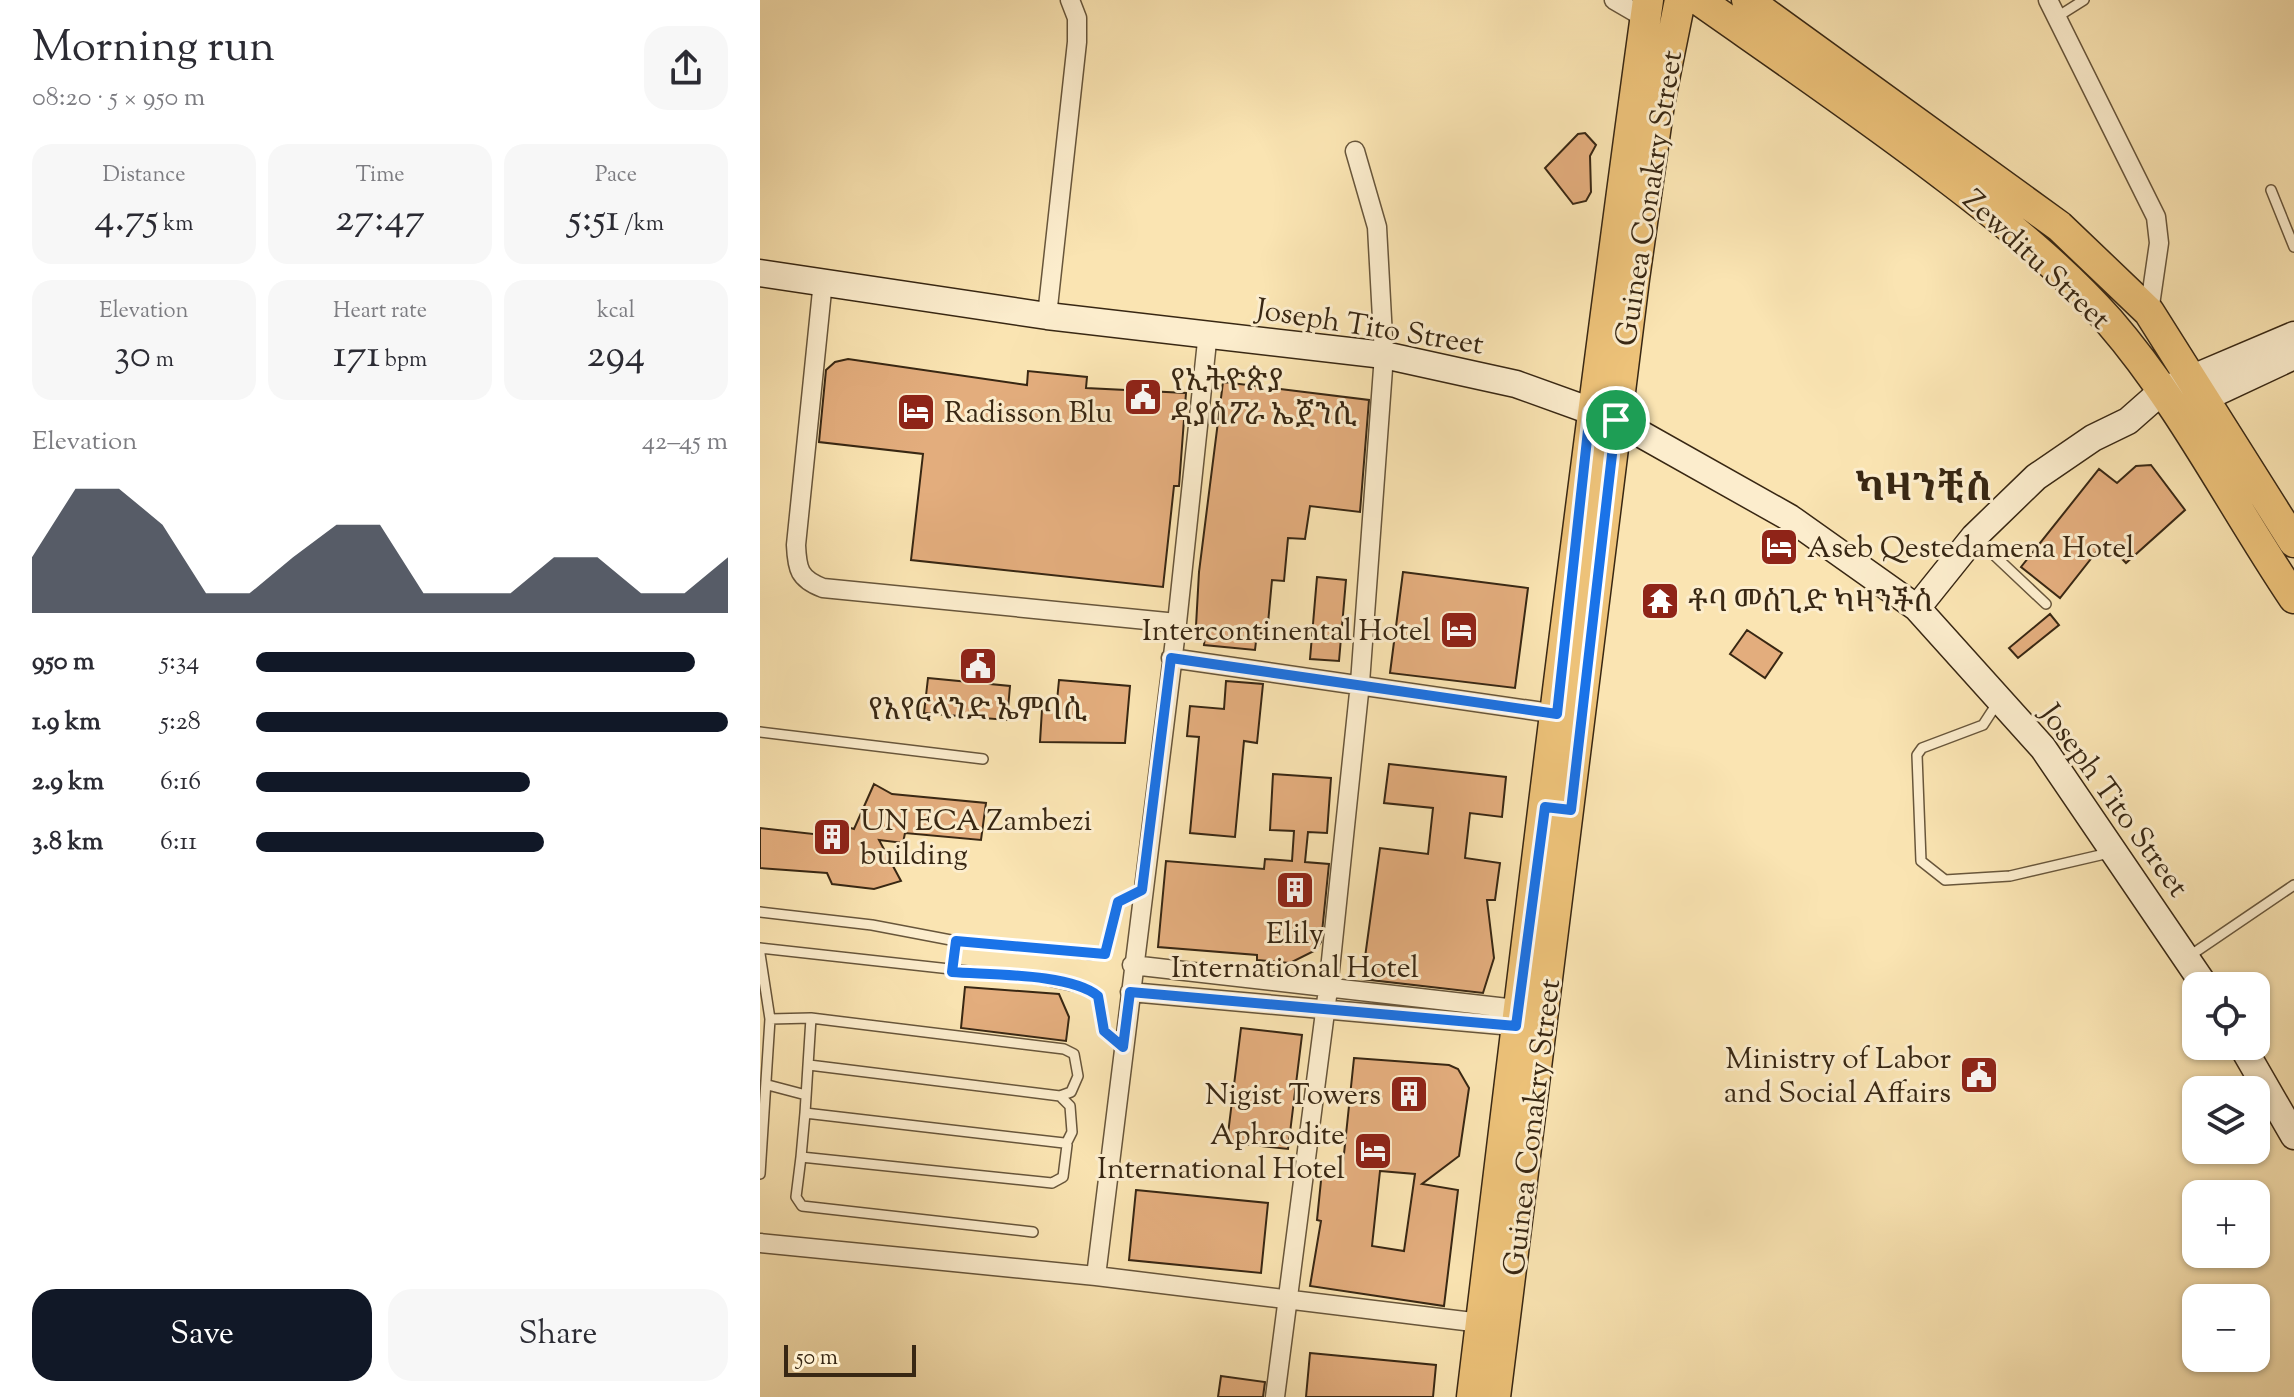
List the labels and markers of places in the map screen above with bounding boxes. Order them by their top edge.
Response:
place label: የኢትዮጵያ ዳያስፖራ ኤጀንሲ [1171,361,1357,438]
public building icon: የኢትዮጵያ ዳያስፖራ ኤጀንሲ [1122,376,1164,418]
pin [1582,386,1650,454]
hotel icon: Radisson Blu [895,391,937,433]
place label: Radisson Blu [944,393,1113,436]
hotel icon: Aseb Qestedamena Hotel [1758,526,1800,568]
place label: Aseb Qestedamena Hotel [1807,528,2134,571]
temple icon: ቶባ መስጊድ ካዛንችስ [1639,580,1681,622]
place label: ቶባ መስጊድ ካዛንችስ [1688,582,1933,625]
hotel icon: Intercontinental Hotel [1438,609,1480,651]
place label: Intercontinental Hotel [1142,611,1431,654]
public building icon: የአየርላንድ ኤምባሲ [957,645,999,687]
place label: የአየርላንድ ኤምባሲ [869,690,1087,733]
place label: UN ECA Zambezi building [860,801,1092,878]
building icon: UN ECA Zambezi building [811,816,853,858]
building icon: Elily International Hotel [1274,869,1316,911]
place label: Elily International Hotel [1171,914,1419,991]
place label: Ministry of Labor and Social Affairs [1724,1039,1951,1116]
public building icon: Ministry of Labor and Social Affairs [1958,1054,2000,1096]
building icon: Nigist Towers [1388,1073,1430,1115]
place label: Nigist Towers [1205,1075,1381,1118]
place label: Aphrodite International Hotel [1097,1115,1345,1192]
hotel icon: Aphrodite International Hotel [1352,1130,1394,1172]

